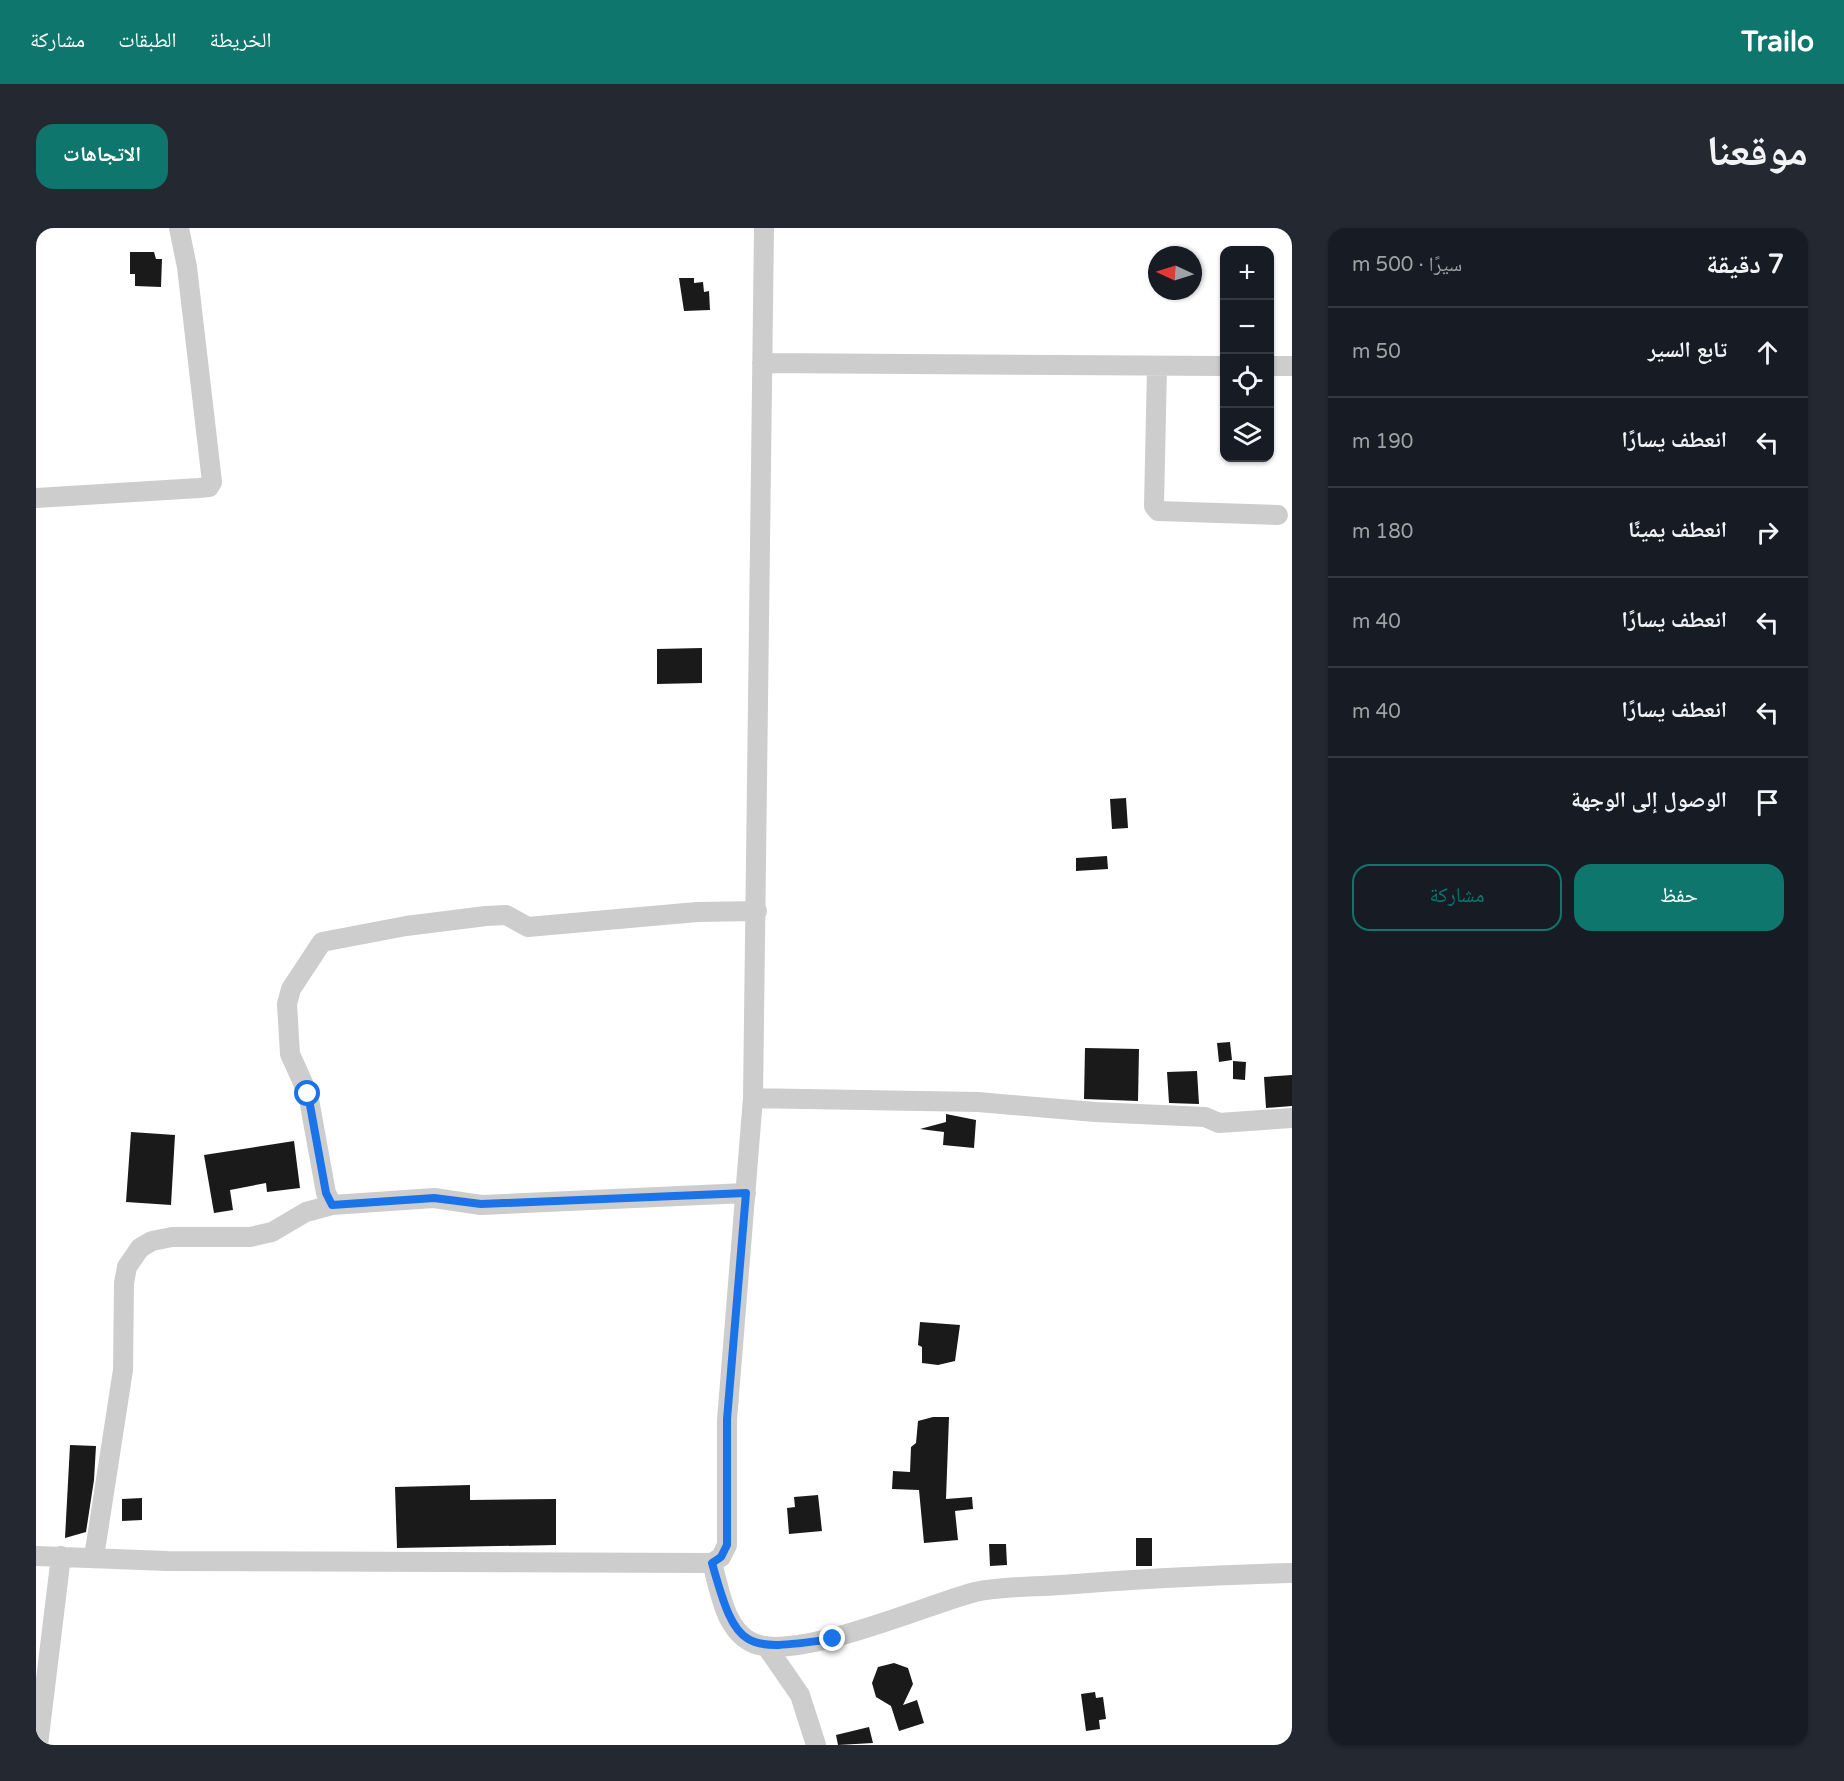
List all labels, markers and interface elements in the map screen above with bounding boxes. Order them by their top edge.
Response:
text: Trailo [1741,25,1814,59]
text: مشاركة [30,28,85,53]
text: الطبقات [118,28,177,53]
text: الخريطة [210,28,271,53]
button: الاتجاهات [36,124,168,189]
text: موقعنا [1707,126,1808,177]
north arrow [1148,246,1202,300]
map controls [1220,246,1274,462]
button: + [1220,246,1274,300]
text: 7 دقيقة [1706,249,1784,280]
text: سيرًا · 500 m [1352,253,1462,277]
button: − [1220,300,1274,354]
icon: ahead [1751,336,1784,369]
text: تابع السير [1648,337,1727,363]
text: 50 m [1352,340,1401,364]
button: locate [1220,354,1274,408]
button: layers [1220,408,1274,462]
icon: left [1751,426,1784,459]
text: انعطف يسارًا [1622,427,1727,453]
text: 190 m [1352,430,1413,454]
icon: right [1751,516,1784,549]
text: انعطف يمينًا [1628,517,1727,543]
text: 180 m [1352,520,1413,544]
icon: left [1751,606,1784,639]
text: انعطف يسارًا [1622,607,1727,633]
text: 40 m [1352,610,1401,634]
icon: left [1751,696,1784,729]
text: انعطف يسارًا [1622,697,1727,723]
text: 40 m [1352,700,1401,724]
icon: arrive [1751,786,1784,819]
text: الوصول إلى الوجهة [1571,787,1727,813]
button: مشاركة [1352,864,1562,931]
button: حفظ [1574,864,1784,931]
route start [294,1080,320,1106]
route end [819,1625,845,1651]

